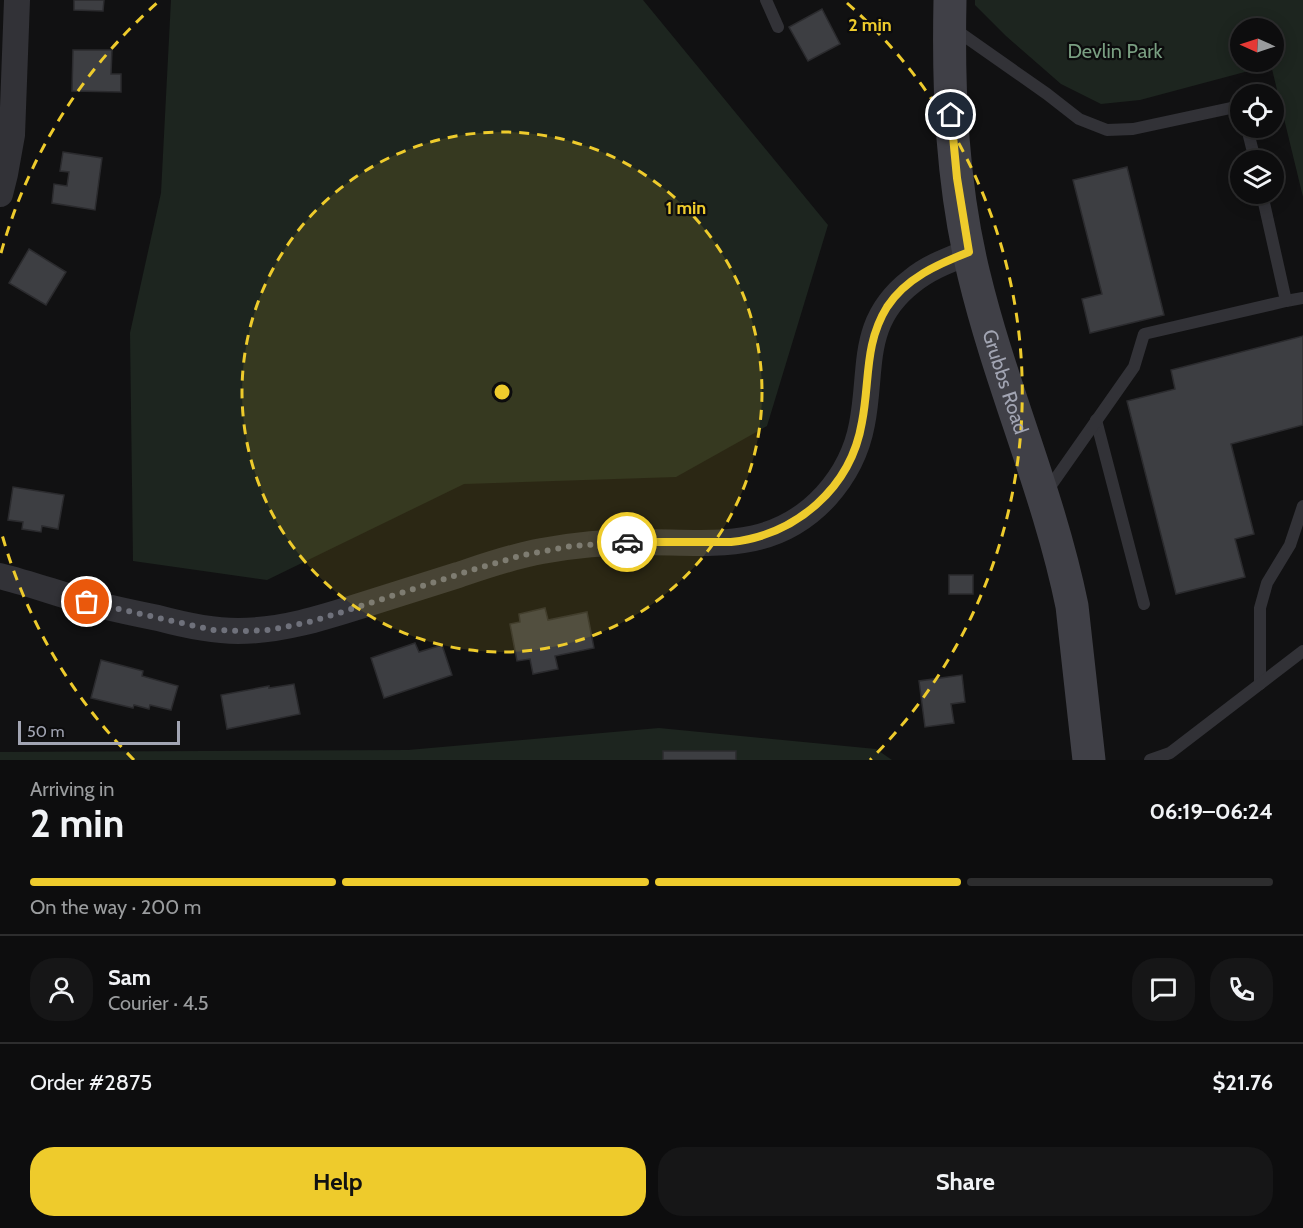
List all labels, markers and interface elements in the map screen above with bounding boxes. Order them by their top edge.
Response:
text: 2 min [848,14,892,36]
north arrow [1230,18,1284,72]
map controls [1230,18,1284,204]
park label: Devlin Park [1067,39,1163,63]
button: locate [1230,84,1284,138]
pin [925,89,976,140]
icon: home [934,98,967,131]
button: layers [1230,150,1284,204]
text: 1 min [666,197,706,219]
street label: Grubbs Road [977,326,1034,437]
centre of rings [492,382,512,402]
courier [597,512,657,572]
icon: car [611,526,644,559]
pin [61,576,112,627]
icon: bag [70,585,103,618]
scale bar [18,718,180,746]
text: 50 m [27,722,64,741]
text: Arriving in [30,777,114,801]
text: 06:19–06:24 [1149,798,1273,825]
text: 2 min [30,799,124,847]
text: On the way · 200 m [30,895,201,919]
button: person [30,958,93,1021]
button: chat [1132,958,1195,1021]
button: phone [1210,958,1273,1021]
text: Sam [108,964,151,991]
text: Courier · 4.5 [108,991,209,1015]
text: Order #2875 [30,1069,152,1096]
text: $21.76 [1213,1069,1273,1096]
button: Help [30,1147,646,1216]
button: Share [658,1147,1273,1216]

